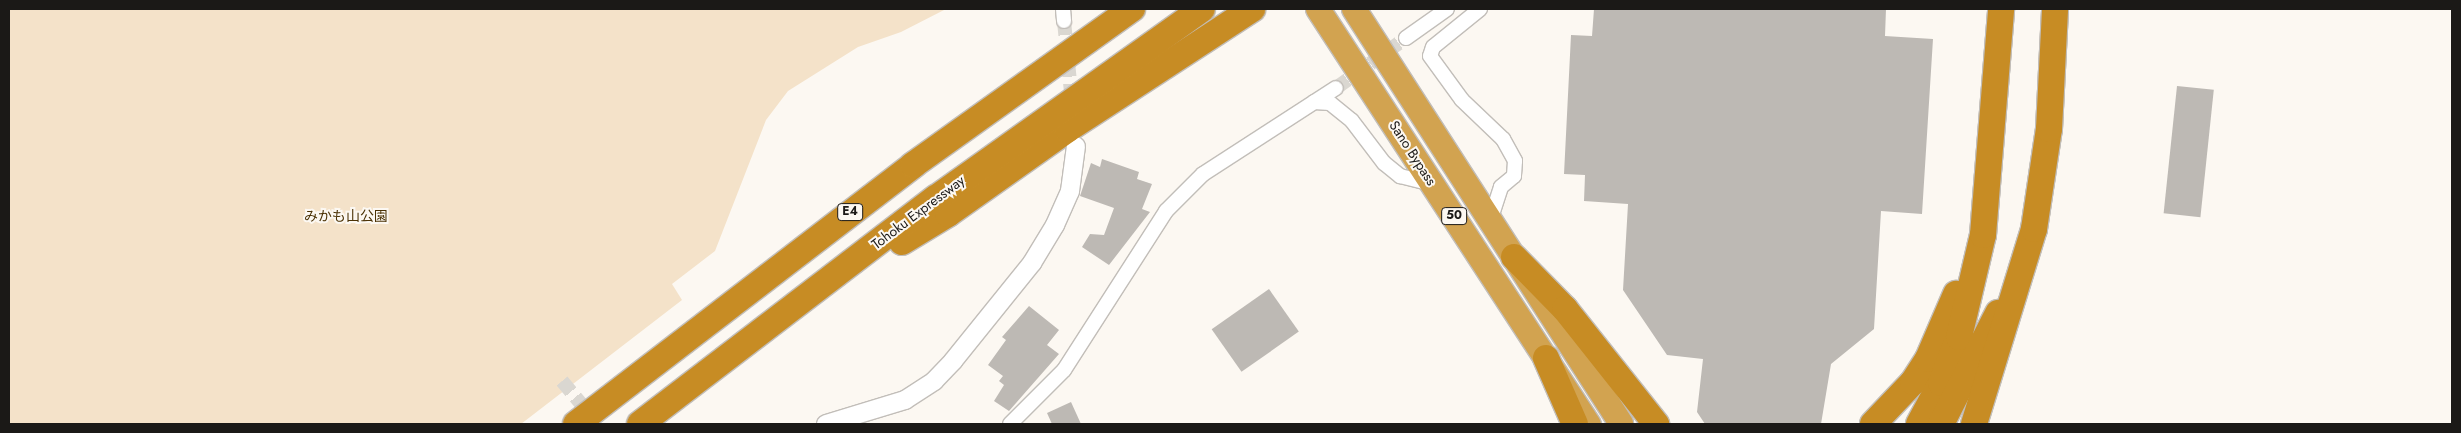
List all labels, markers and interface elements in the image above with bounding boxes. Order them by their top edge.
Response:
street label: Sano Bypass [1386,118,1440,188]
street label: Tohoku Expressway [868,172,968,252]
road number: E4 [836,202,864,222]
road number: 50 [1440,207,1468,226]
park label: みかも山公園 [304,208,388,224]

